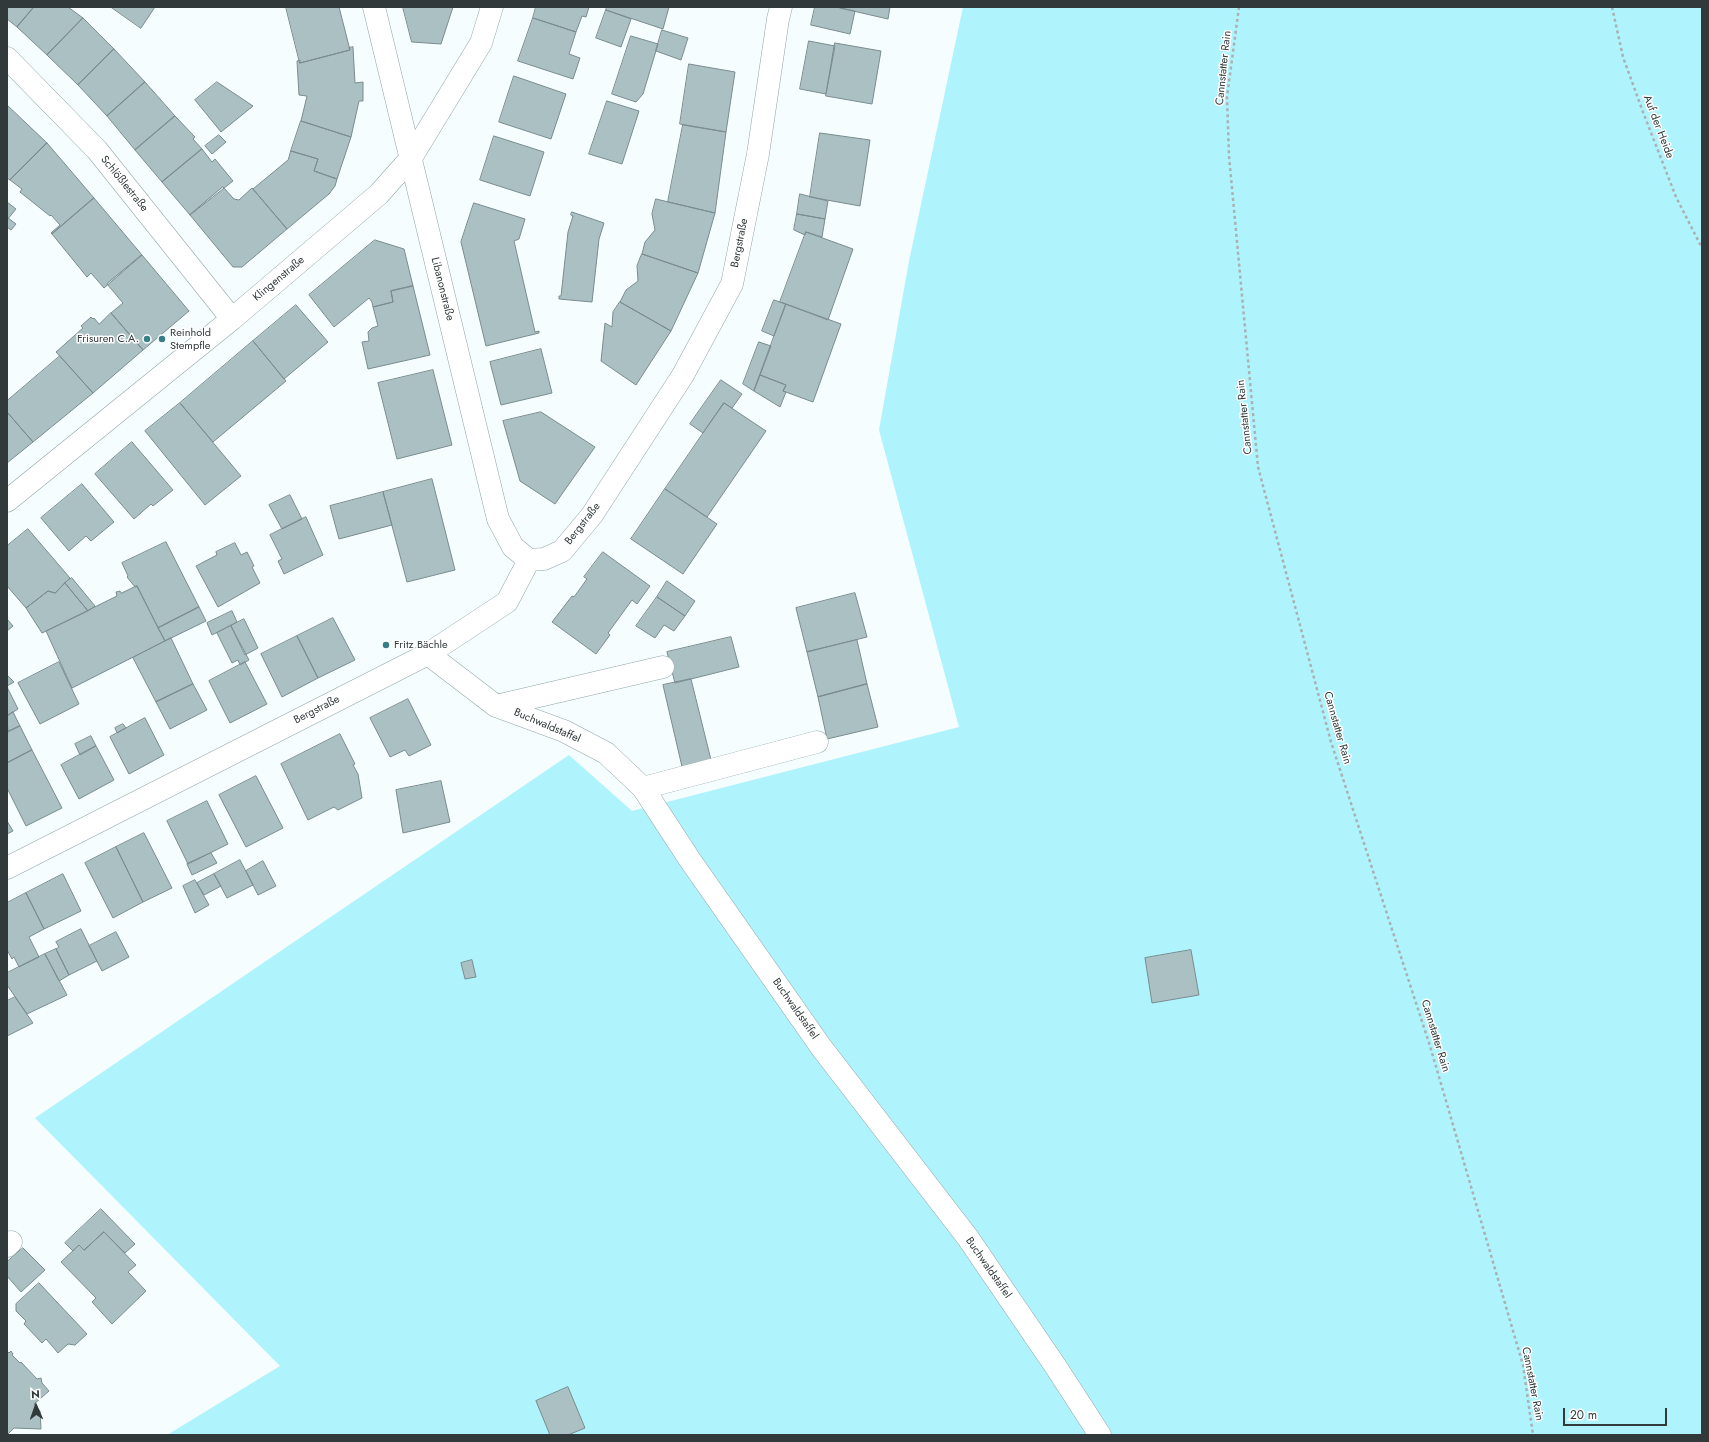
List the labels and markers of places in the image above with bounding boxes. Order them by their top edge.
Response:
place label: Reinhold Stempfle [170,326,211,352]
place label: Frisuren C.A. [77,332,139,346]
marker: Frisuren C.A. [142,334,152,344]
marker: Reinhold Stempfle [157,334,167,344]
place label: Fritz Bächle [394,638,448,652]
marker: Fritz Bächle [381,640,391,650]

